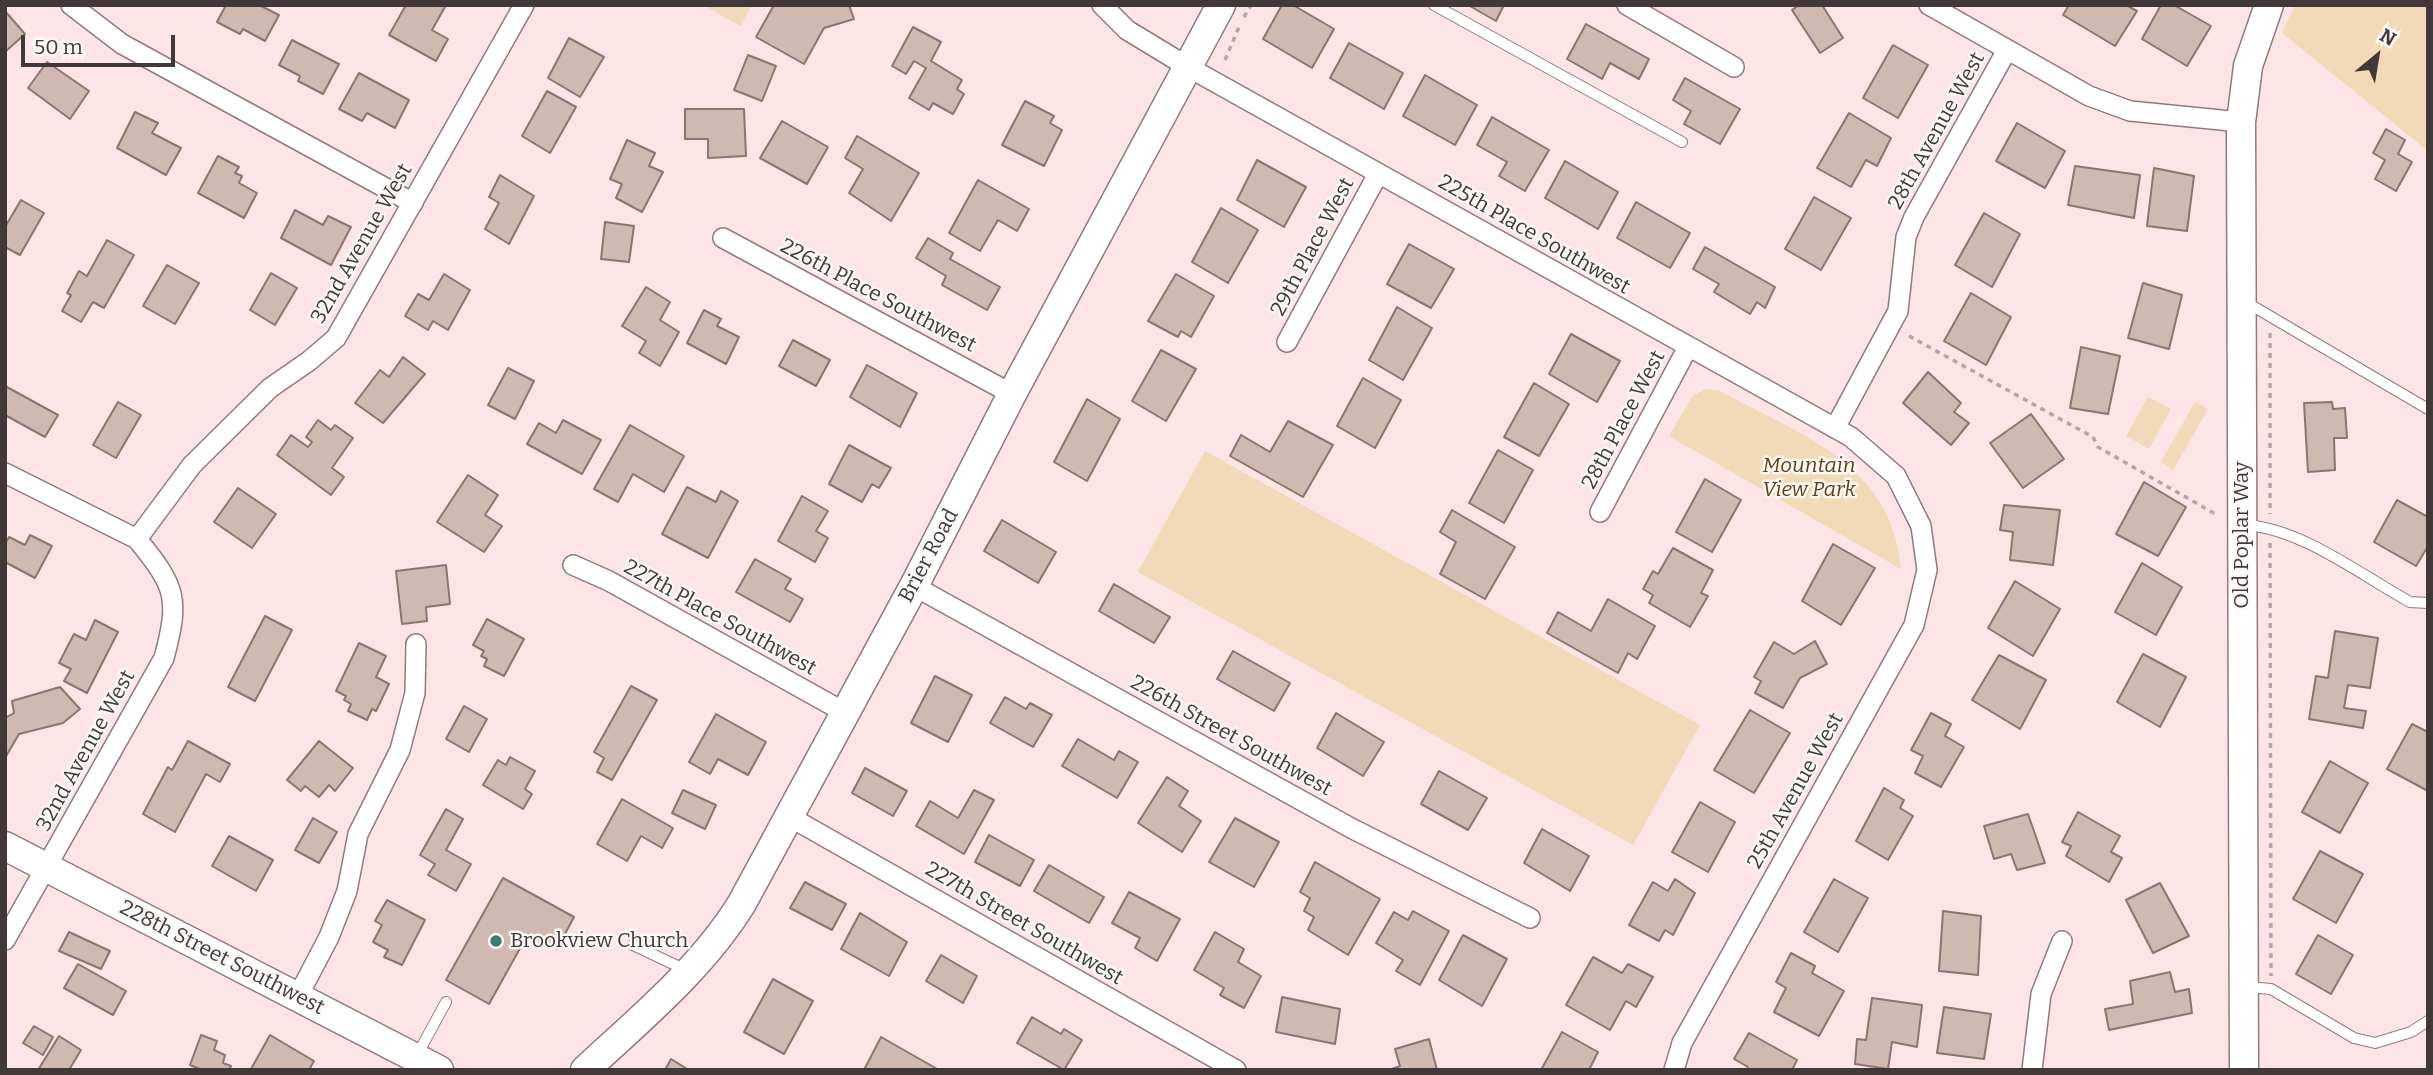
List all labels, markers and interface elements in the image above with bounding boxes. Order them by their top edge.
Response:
scale bar [24,21,178,65]
north arrow [2342,21,2412,91]
text: N [2376,24,2400,51]
text: 50 m [34,34,83,60]
street label: 28th Avenue West [1883,48,1991,214]
street label: 32nd Avenue West [306,160,418,328]
street label: 225th Place Southwest [1434,170,1634,300]
street label: 29th Place West [1266,174,1360,320]
street label: 226th Place Southwest [776,234,980,358]
street label: 28th Place West [1577,346,1671,494]
park label: Mountain View Park [1762,453,1856,503]
street label: Old Poplar Way [2229,461,2255,609]
street label: Brier Road [894,505,964,607]
street label: 227th Place Southwest [619,555,821,681]
street label: 32nd Avenue West [31,666,141,836]
street label: 226th Street Southwest [1126,670,1336,802]
street label: 25th Avenue West [1743,709,1849,873]
street label: 227th Street Southwest [921,857,1127,991]
street label: 228th Street Southwest [115,895,329,1021]
place label: Brookview Church [510,928,688,954]
marker: Brookview Church [488,933,504,949]

